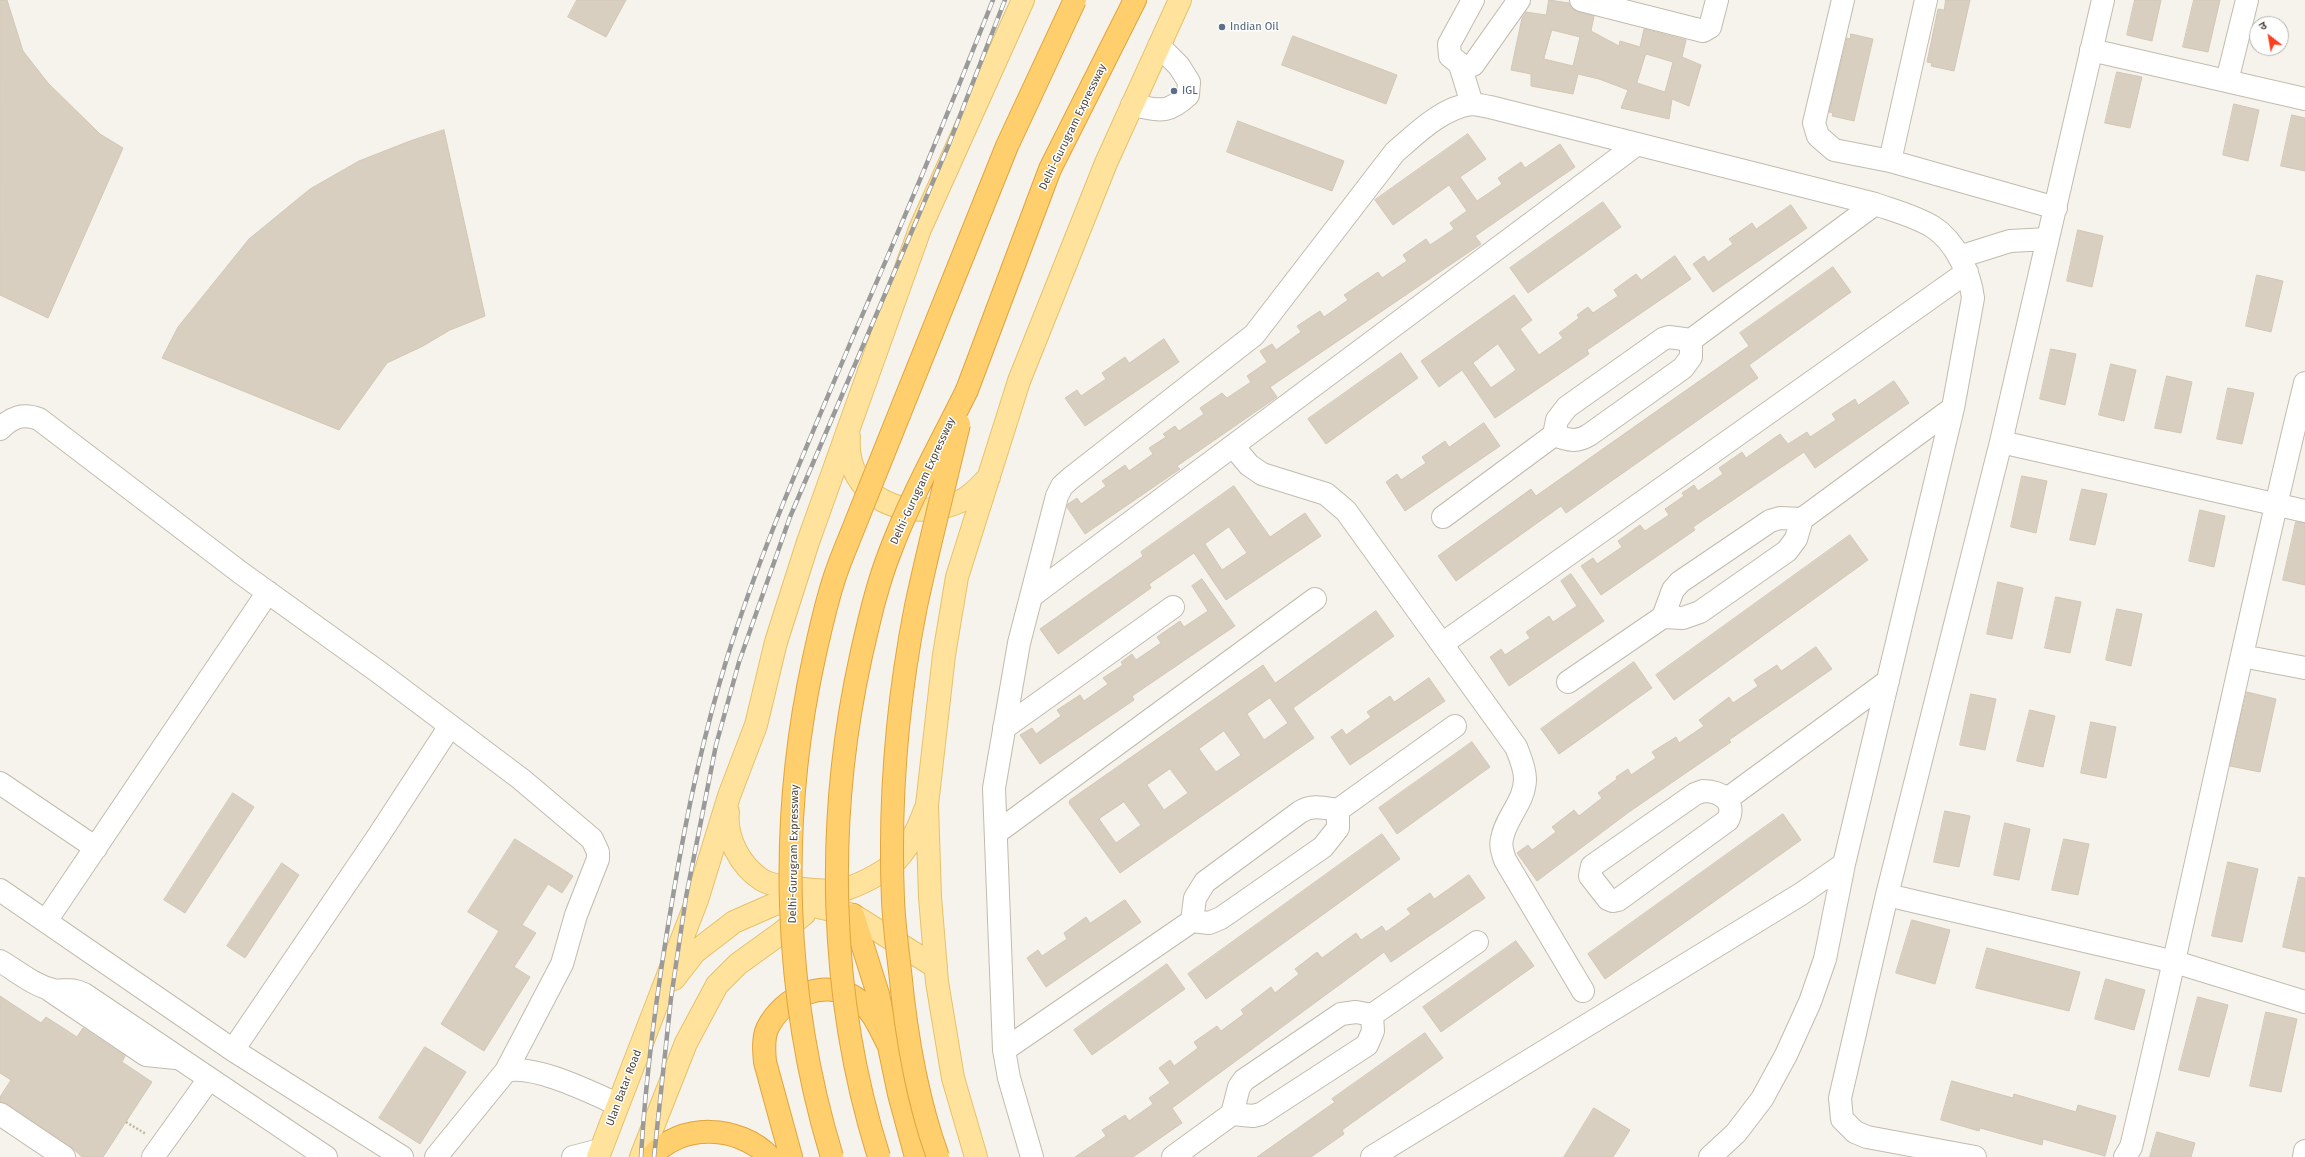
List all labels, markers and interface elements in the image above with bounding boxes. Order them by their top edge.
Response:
north arrow [2249,16,2289,56]
text: उ [2257,19,2269,33]
place label: Indian Oil [1230,20,1279,34]
marker: Indian Oil [1217,22,1227,32]
street label: Delhi-Gurugram Expressway [1037,62,1109,192]
place label: IGL [1182,84,1198,98]
marker: IGL [1169,86,1179,96]
street label: Delhi-Gurugram Expressway [888,415,958,547]
street label: Delhi-Gurugram Expressway [786,784,802,924]
street label: Ulan Batar Road [603,1048,645,1128]

